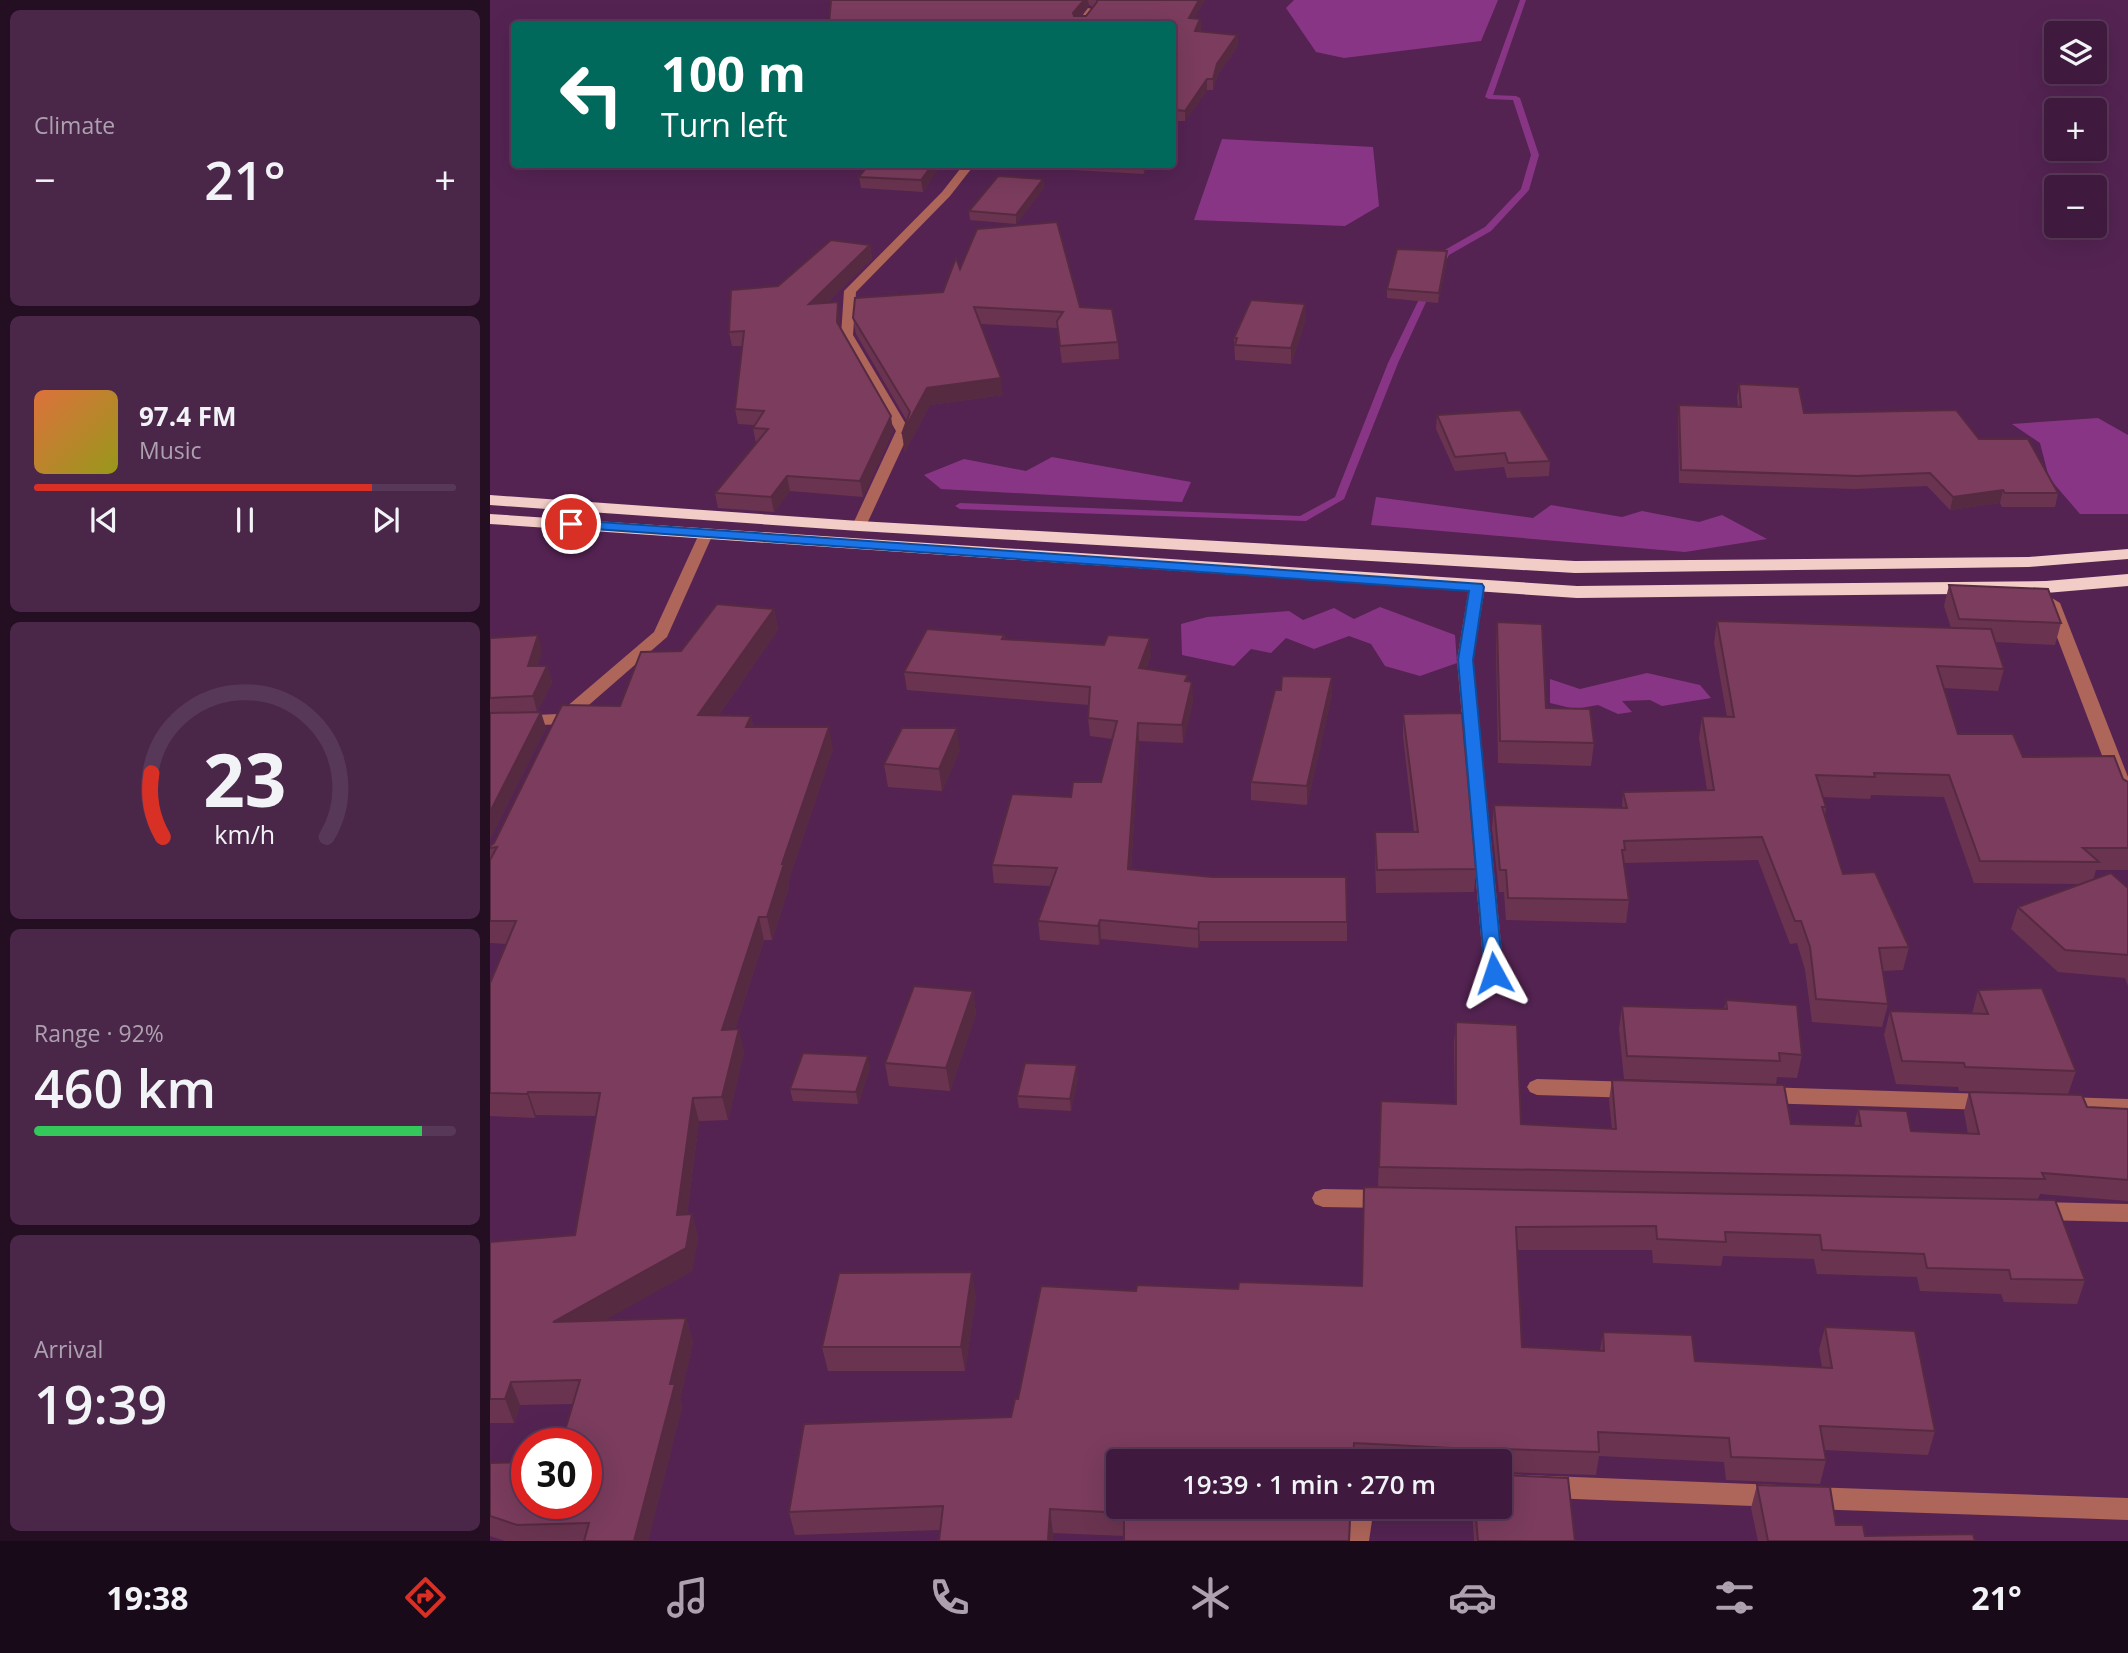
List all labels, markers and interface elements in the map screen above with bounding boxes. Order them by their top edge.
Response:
map controls [2044,21,2107,238]
button: layers [2044,21,2107,84]
text: 100 m [661,40,806,106]
icon: left [546,49,637,140]
button: + [2044,98,2107,161]
text: Turn left [661,103,787,146]
text: Climate [34,109,115,141]
text: 21° [204,144,286,215]
text: − [34,153,56,205]
text: + [434,153,456,205]
button: − [2044,175,2107,238]
text: 97.4 FM [139,398,237,434]
text: Music [139,434,202,466]
pin [541,494,601,554]
icon: previous [85,501,123,539]
icon: pause [226,501,264,539]
icon: next [367,501,405,539]
icon: arrive [552,505,590,543]
text: 23 [203,729,287,828]
text: km/h [215,816,275,850]
position arrow [1457,936,1531,1010]
text: Range · 92% [34,1017,164,1049]
text: 460 km [34,1052,216,1123]
text: Arrival [34,1333,103,1365]
text: 19:39 [34,1368,167,1439]
speed limit sign: 30 [511,1428,602,1519]
text: 19:39 · 1 min · 270 m [1182,1466,1436,1502]
icon: directions [401,1573,450,1622]
icon: music [663,1573,712,1622]
icon: phone [925,1573,974,1622]
icon: climate [1186,1573,1235,1622]
icon: car [1448,1573,1497,1622]
icon: filters [1710,1573,1759,1622]
text: 19:38 [106,1576,189,1619]
text: 21° [1971,1576,2022,1619]

